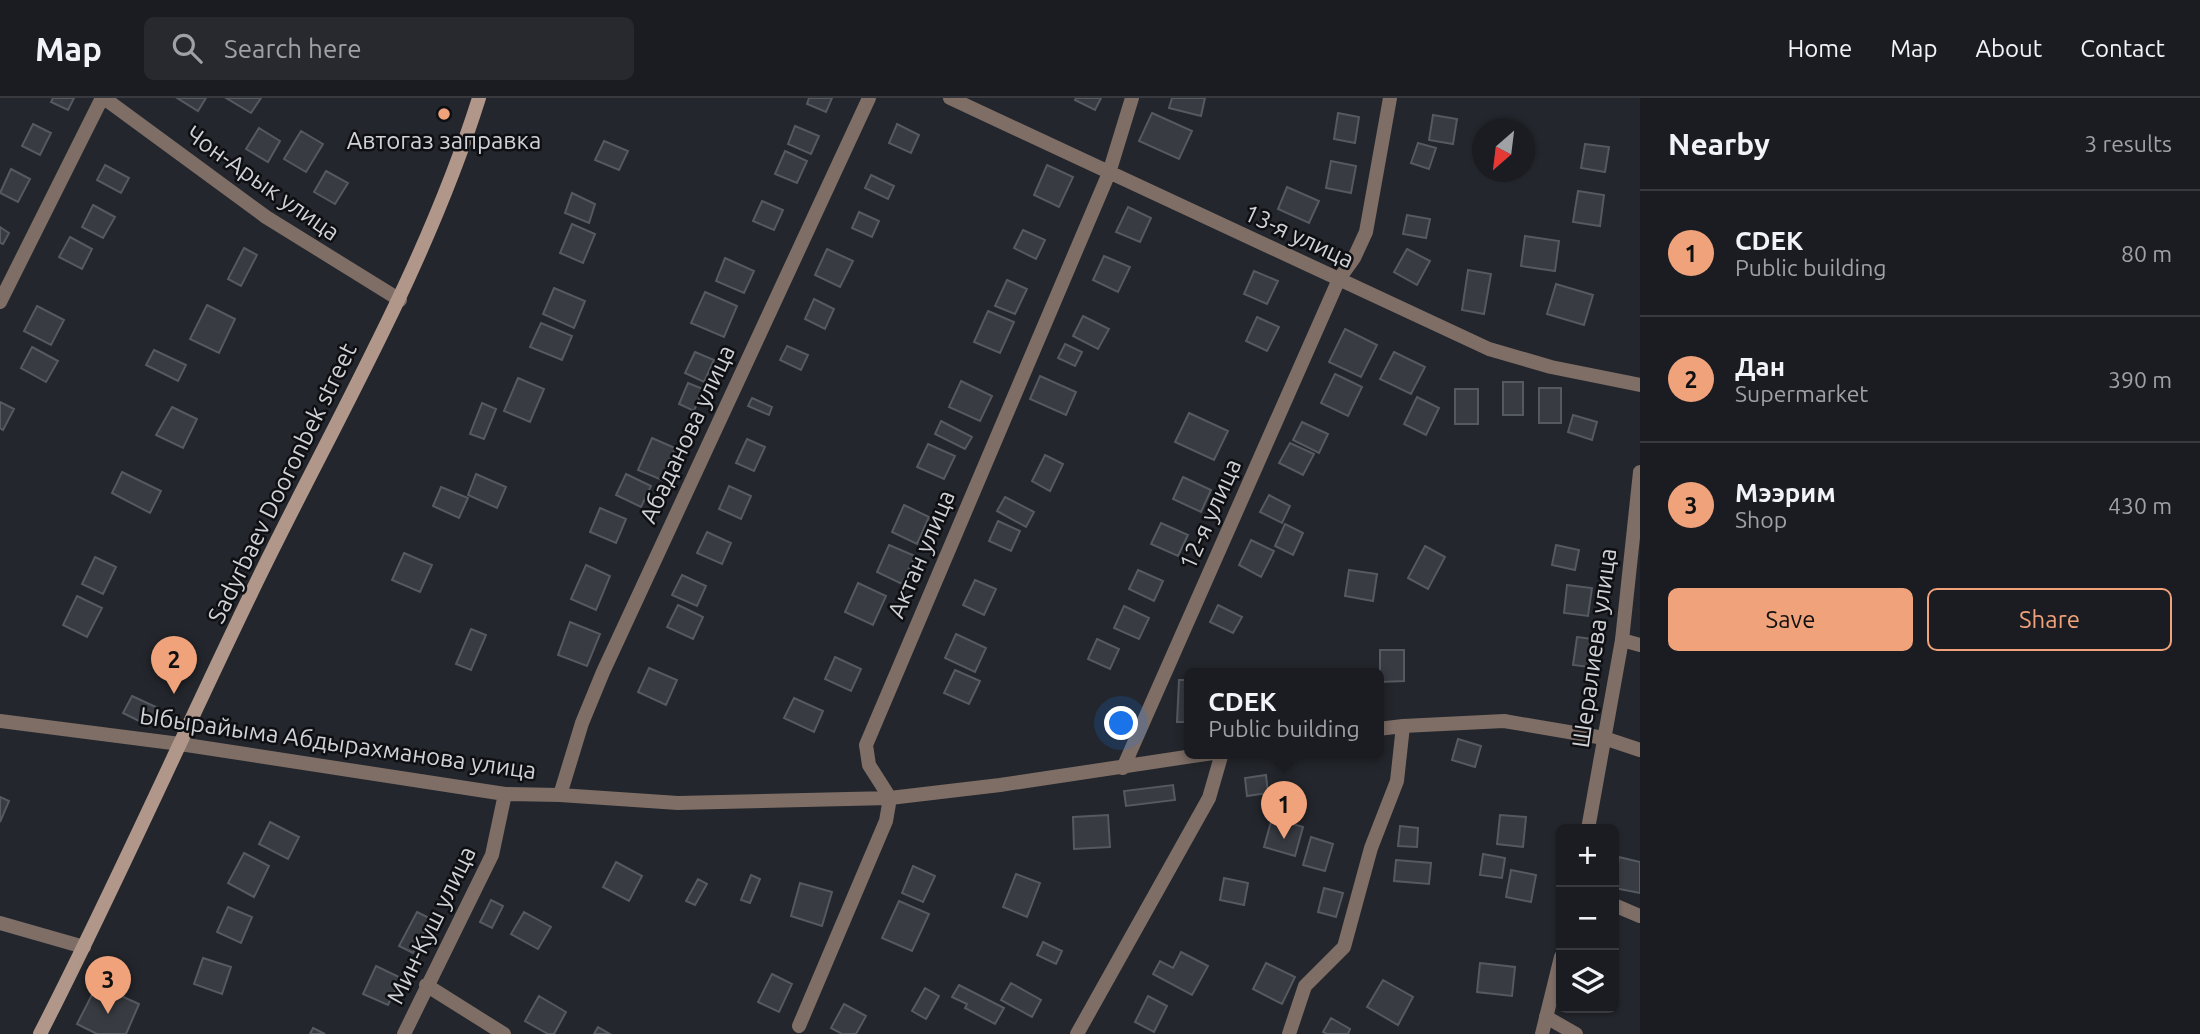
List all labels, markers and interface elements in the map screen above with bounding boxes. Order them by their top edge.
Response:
search box [144,17,634,80]
icon: search [168,29,206,67]
text: Map [35,30,102,67]
text: Search here [224,34,362,63]
text: Home [1787,35,1852,62]
text: Map [1890,35,1937,62]
text: About [1975,35,2042,62]
text: Contact [2080,35,2165,62]
marker: Автогаз заправка [436,106,452,122]
north arrow [1472,119,1535,182]
street label: Чон-Арык улица [181,120,345,246]
place label: Автогаз заправка [347,127,541,154]
text: Nearby [1668,127,1770,161]
text: 3 results [2084,131,2172,156]
street label: 13-я улица [1240,199,1358,273]
text: CDEK [1735,226,1803,255]
text: 1 [1685,241,1697,266]
text: 80 m [2121,241,2172,266]
text: Public building [1735,255,1887,280]
street label: Sadyrbaev Dooronbek street [202,338,362,627]
street label: Абаданова улица [634,341,740,527]
text: Дан [1735,352,1785,381]
text: 2 [1685,367,1697,392]
text: 390 m [2108,367,2172,392]
text: Supermarket [1735,381,1868,406]
street label: 12-я улица [1174,455,1246,573]
text: Мээрим [1735,478,1836,507]
street label: Актан улица [882,486,960,622]
text: 3 [1685,493,1697,518]
text: 430 m [2108,493,2172,518]
text: Shop [1735,507,1787,532]
street label: Шералиева улица [1567,546,1621,750]
button: Save [1668,588,1913,651]
button: Share [1927,588,2172,651]
pin: 2 [151,636,197,694]
popup [1184,668,1384,759]
text: CDEK [1208,687,1277,716]
street label: Ыбырайыма Абдырахманова улица [138,702,538,784]
your location [1104,706,1138,740]
text: Public building [1208,716,1360,741]
pin: 1 [1261,781,1307,839]
map controls [1556,824,1619,1013]
button: + [1556,824,1619,887]
street label: Мин-Куш улица [381,842,481,1008]
button: − [1556,887,1619,950]
button: layers [1556,950,1619,1013]
pin: 3 [85,956,131,1014]

